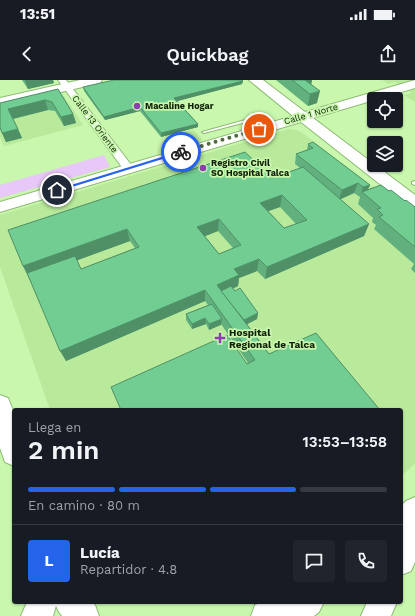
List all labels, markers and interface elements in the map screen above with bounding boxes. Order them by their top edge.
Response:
text: 13:51 [20,5,55,23]
icon: back [16,43,38,65]
icon: share [377,43,399,65]
text: Quickbag [166,44,249,65]
map controls [367,92,403,172]
button: locate [367,92,403,128]
street label: Calle 13 Oriente [70,93,120,155]
marker: Macaline Hogar [132,101,142,111]
place label: Macaline Hogar [145,101,214,111]
street label: Calle 1 Norte [283,102,339,126]
pin [242,112,276,146]
icon: bag [248,118,270,140]
courier [161,132,201,172]
button: layers [367,136,403,172]
icon: bike [170,141,192,163]
place label: Registro Civil SO Hospital Talca [211,158,290,178]
marker: Registro Civil SO Hospital Talca [198,163,208,173]
pin [40,173,74,207]
icon: home [46,179,68,201]
place label: Hospital Regional de Talca [229,327,315,350]
marker: Hospital Regional de Talca [214,332,226,344]
text: Llega en [28,420,81,435]
text: 13:53–13:58 [303,433,387,451]
text: 2 min [28,435,99,465]
text: En camino · 80 m [28,498,140,513]
button: chat [293,540,335,582]
button: phone [345,540,387,582]
text: Lucía [80,544,120,562]
text: L [44,552,54,570]
text: Repartidor · 4.8 [80,562,177,577]

